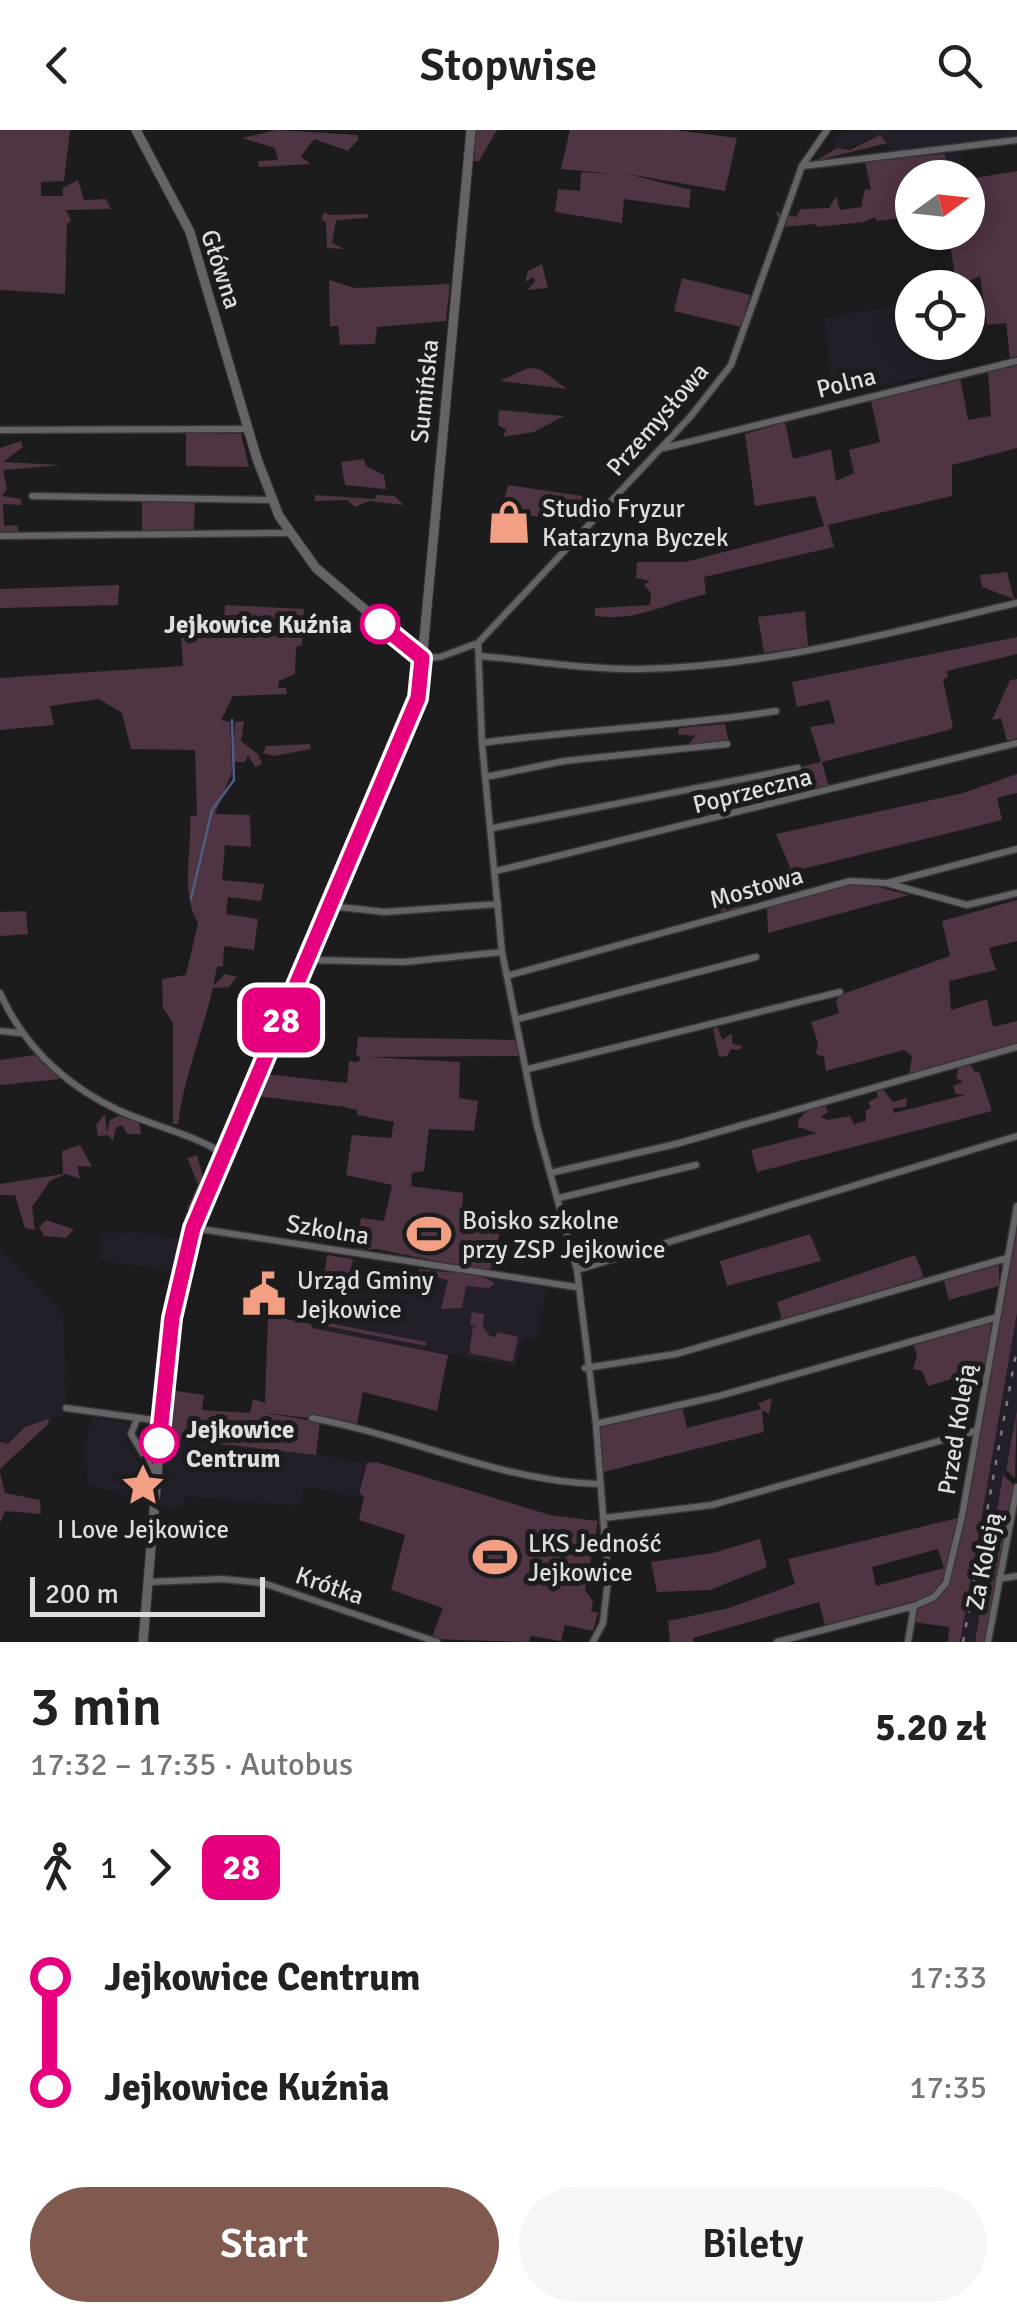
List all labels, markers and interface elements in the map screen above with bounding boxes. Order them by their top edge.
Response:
icon: back [30,38,85,93]
text: Stopwise [420,38,597,93]
icon: search [932,38,987,93]
north arrow [895,160,985,250]
map controls [895,160,985,360]
street label: Główna [194,226,249,313]
button: locate [895,270,985,360]
street label: Sumińska [404,338,445,444]
street label: Przemysłowa [600,356,715,482]
street label: Polna [813,360,879,405]
place label: Studio Fryzur Katarzyna Byczek [542,493,729,553]
shop icon: Studio Fryzur Katarzyna Byczek [485,498,533,546]
marker: Jejkowice Kuźnia [361,605,399,643]
place label: Jejkowice Kuźnia [164,609,352,640]
street label: Poprzeczna [689,761,815,820]
street label: Mostowa [706,859,807,916]
line badge: 28 [236,988,326,1052]
text: 28 [262,999,300,1042]
place label: Boisko szkolne przy ZSP Jejkowice [462,1205,665,1265]
street label: Szkolna [284,1208,372,1251]
sports icon: Boisko szkolne przy ZSP Jejkowice [405,1210,453,1258]
place label: Urząd Gminy Jejkowice [297,1265,434,1325]
public building icon: Urząd Gminy Jejkowice [240,1270,288,1318]
street label: Przed Koleją [931,1361,982,1497]
place label: Jejkowice Centrum [186,1414,294,1474]
marker: Jejkowice Centrum [140,1424,178,1462]
place icon: I Love Jejkowice [119,1461,167,1509]
street label: Za Koleją [959,1510,1008,1612]
place label: I Love Jejkowice [57,1514,229,1545]
place label: LKS Jedność Jejkowice [528,1528,661,1588]
sports icon: LKS Jedność Jejkowice [471,1533,519,1581]
street label: Krótka [292,1559,368,1612]
scale bar [30,1572,265,1616]
text: 200 m [45,1577,119,1611]
text: 3 min [30,1673,162,1741]
text: 5.20 zł [875,1704,987,1751]
text: 17:32 – 17:35 · Autobus [30,1745,353,1784]
icon: walk [30,1840,85,1895]
icon: forward [132,1840,187,1895]
text: 28 [222,1846,260,1889]
text: 1 [100,1848,117,1887]
text: Jejkowice Centrum [104,1954,421,2001]
text: 17:33 [909,1958,987,1997]
text: Jejkowice Kuźnia [104,2064,390,2111]
text: 17:35 [909,2068,987,2107]
button: Start [30,2187,499,2302]
button: Bilety [519,2187,987,2302]

